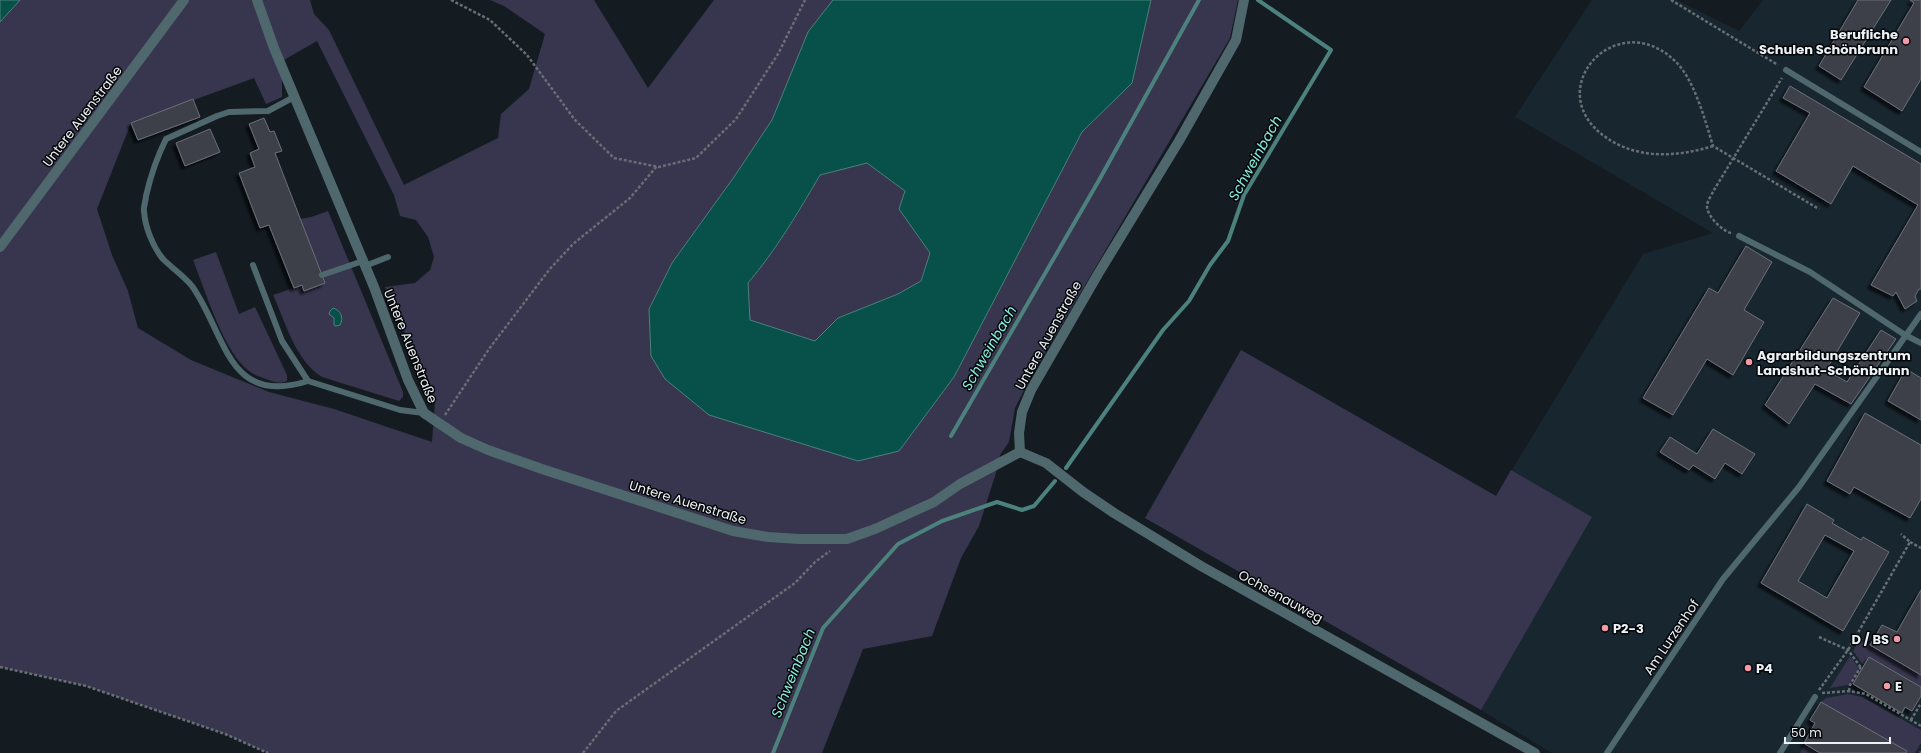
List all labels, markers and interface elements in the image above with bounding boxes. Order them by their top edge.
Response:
place label: Berufliche Schulen Schönbrunn [1759,25,1898,59]
marker: Berufliche Schulen Schönbrunn [1901,36,1911,46]
street label: Untere Auenstraße [38,62,127,171]
water label: Schweinbach [1223,112,1287,204]
street label: Untere Auenstraße [1011,277,1086,393]
street label: Untere Auenstraße [379,286,442,406]
water label: Schweinbach [957,302,1021,394]
place label: Agrarbildungszentrum Landshut-Schönbrunn [1757,346,1911,380]
marker: Agrarbildungszentrum Landshut-Schönbrunn [1744,357,1754,367]
street label: Untere Auenstraße [627,476,749,529]
street label: Ochsenauweg [1235,565,1327,628]
street label: Am Lurzenhof [1639,596,1704,679]
place label: P2-3 [1613,619,1644,638]
marker: P2-3 [1600,623,1610,633]
water label: Schweinbach [766,625,820,721]
place label: D / BS [1852,630,1889,649]
marker: D / BS [1892,634,1902,644]
place label: P4 [1756,659,1773,678]
marker: P4 [1743,663,1753,673]
place label: E [1895,677,1902,696]
marker: E [1882,681,1892,691]
scale bar [1785,719,1890,745]
text: 50 m [1791,724,1822,741]

